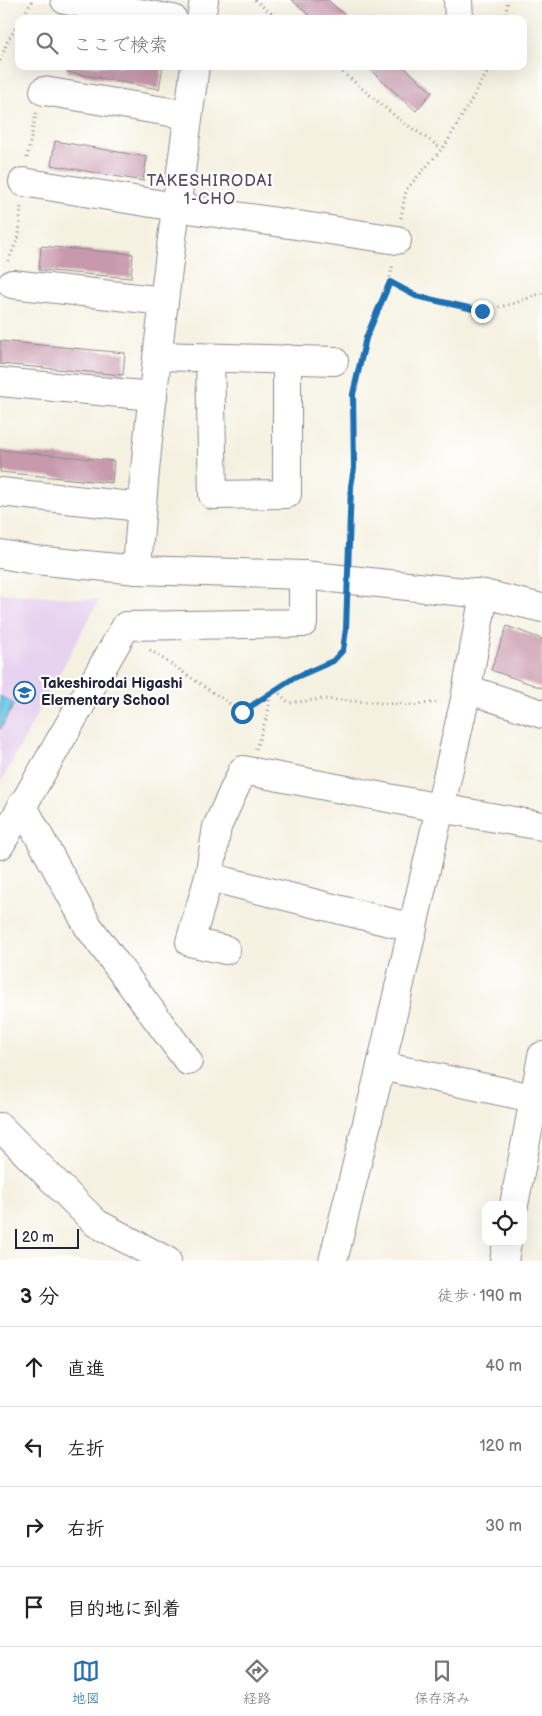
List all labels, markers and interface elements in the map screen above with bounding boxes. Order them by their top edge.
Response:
search box [15,15,527,70]
icon: search [33,29,61,57]
text: ここで検索 [73,34,168,57]
district label: TAKESHIRODAI 1-CHO [147,172,273,209]
route end [471,300,494,323]
place label: Takeshirodai Higashi Elementary School [41,674,182,710]
school or university icon: Takeshirodai Higashi Elementary School [13,680,37,704]
route start [231,701,254,724]
map controls [482,1201,527,1246]
button: locate [482,1201,527,1246]
scale bar [15,1226,79,1249]
text: 20 m [22,1229,54,1246]
text: 3 分 [20,1284,59,1309]
text: 徒歩 · 190 m [437,1287,522,1306]
icon: ahead [20,1353,48,1381]
text: 40 m [485,1357,522,1376]
text: 直進 [67,1358,105,1381]
icon: left [20,1433,48,1461]
text: 120 m [479,1437,522,1456]
text: 左折 [67,1438,105,1461]
icon: right [20,1513,48,1541]
text: 30 m [485,1517,522,1536]
text: 右折 [67,1518,105,1541]
icon: arrive [20,1593,48,1621]
text: 目的地に到着 [67,1598,181,1621]
tab: 地図 [72,1657,100,1707]
tab: 経路 [243,1657,271,1707]
tab: 保存済み [414,1657,470,1707]

